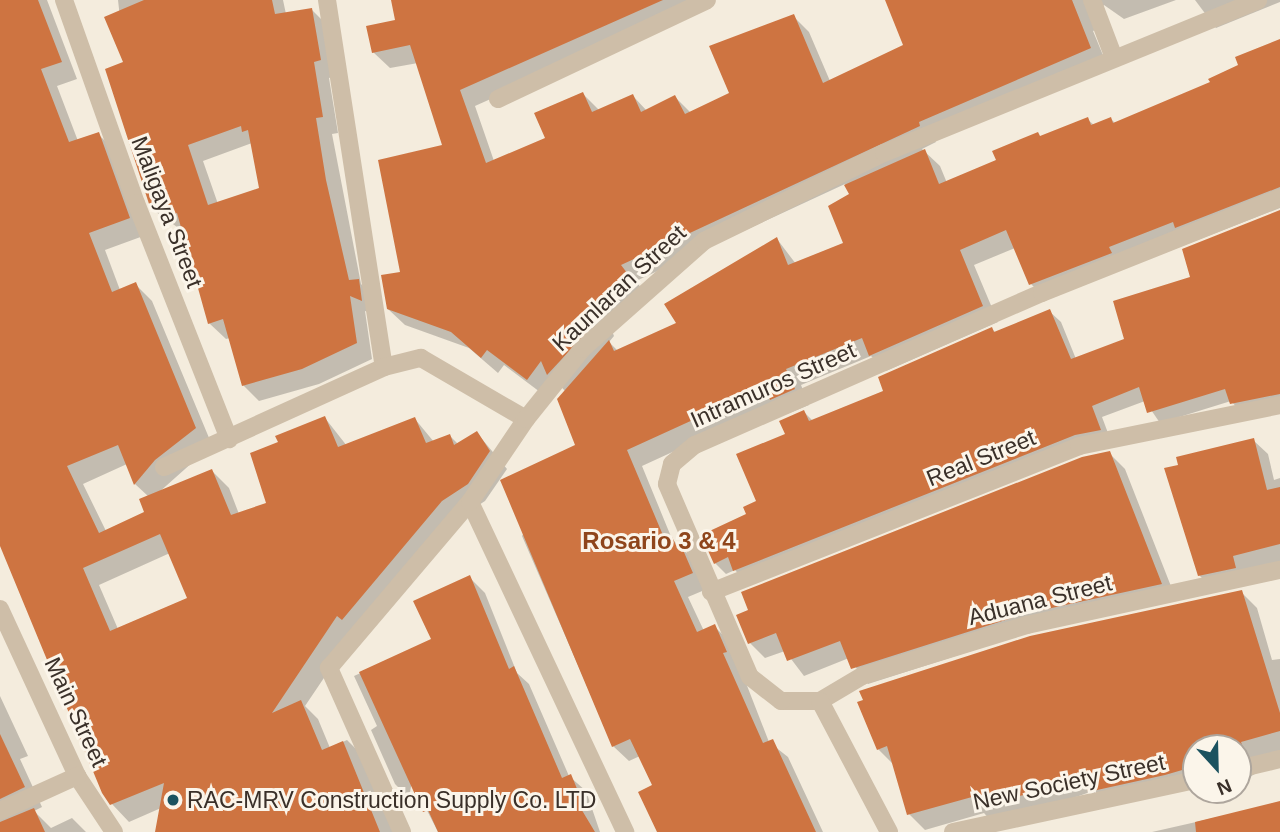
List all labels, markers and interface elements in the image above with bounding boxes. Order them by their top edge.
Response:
street label: Maligaya Street [125,132,209,292]
street label: Kaunlaran Street [546,219,692,357]
street label: Intramuros Street [686,336,860,434]
street label: Real Street [922,424,1040,492]
district label: Rosario 3 & 4 [582,527,736,555]
street label: Aduana Street [965,569,1115,631]
street label: Main Street [39,653,113,771]
north arrow [1182,734,1252,804]
street label: New Society Street [970,748,1168,816]
text: N [1214,775,1235,799]
place label: RAC-MRV Construction Supply Co. LTD [187,786,596,814]
marker: RAC-MRV Construction Supply Co. LTD [165,792,181,808]

